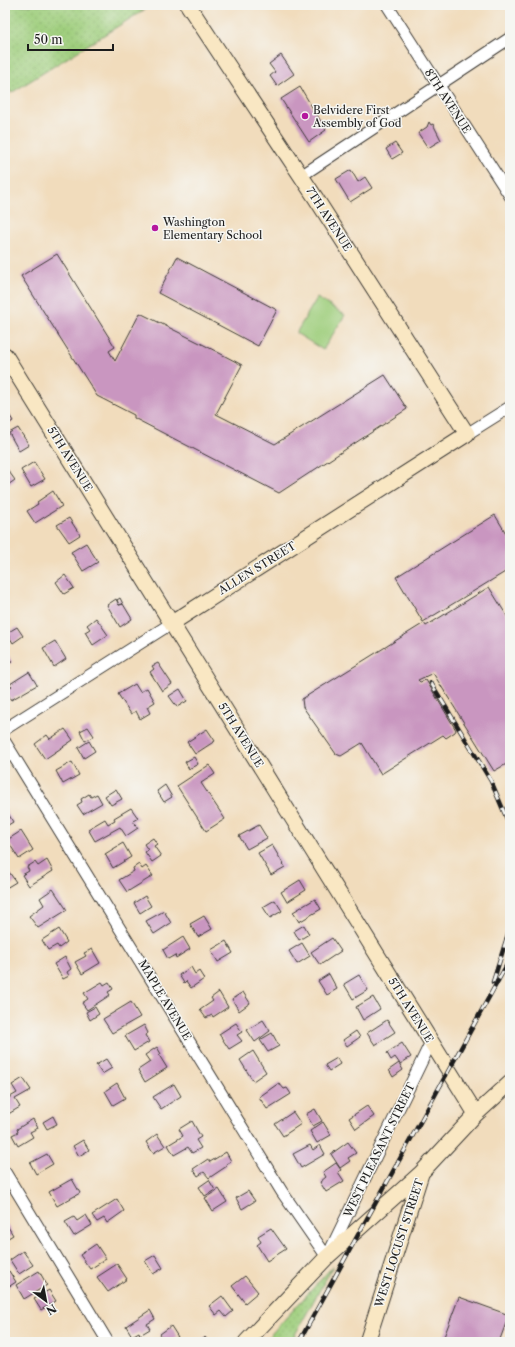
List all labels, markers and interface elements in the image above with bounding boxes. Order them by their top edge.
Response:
scale bar [28,26,113,52]
text: 50 m [34,32,63,47]
street label: 8TH AVENUE [422,66,474,136]
place label: Belvidere First Assembly of God [312,103,402,130]
marker: Belvidere First Assembly of God [300,111,310,121]
street label: 7TH AVENUE [303,184,355,254]
place label: Washington Elementary School [162,215,263,242]
marker: Washington Elementary School [150,223,160,233]
street label: 5TH AVENUE [44,424,96,494]
street label: ALLEN STREET [215,538,299,598]
street label: 5TH AVENUE [215,700,267,770]
street label: MAPLE AVENUE [135,957,195,1043]
street label: 5TH AVENUE [385,975,437,1045]
street label: WEST PLEASANT STREET [340,1080,418,1220]
street label: WEST LOCUST STREET [371,1176,427,1310]
north arrow [26,1281,66,1321]
text: N [43,1301,59,1318]

